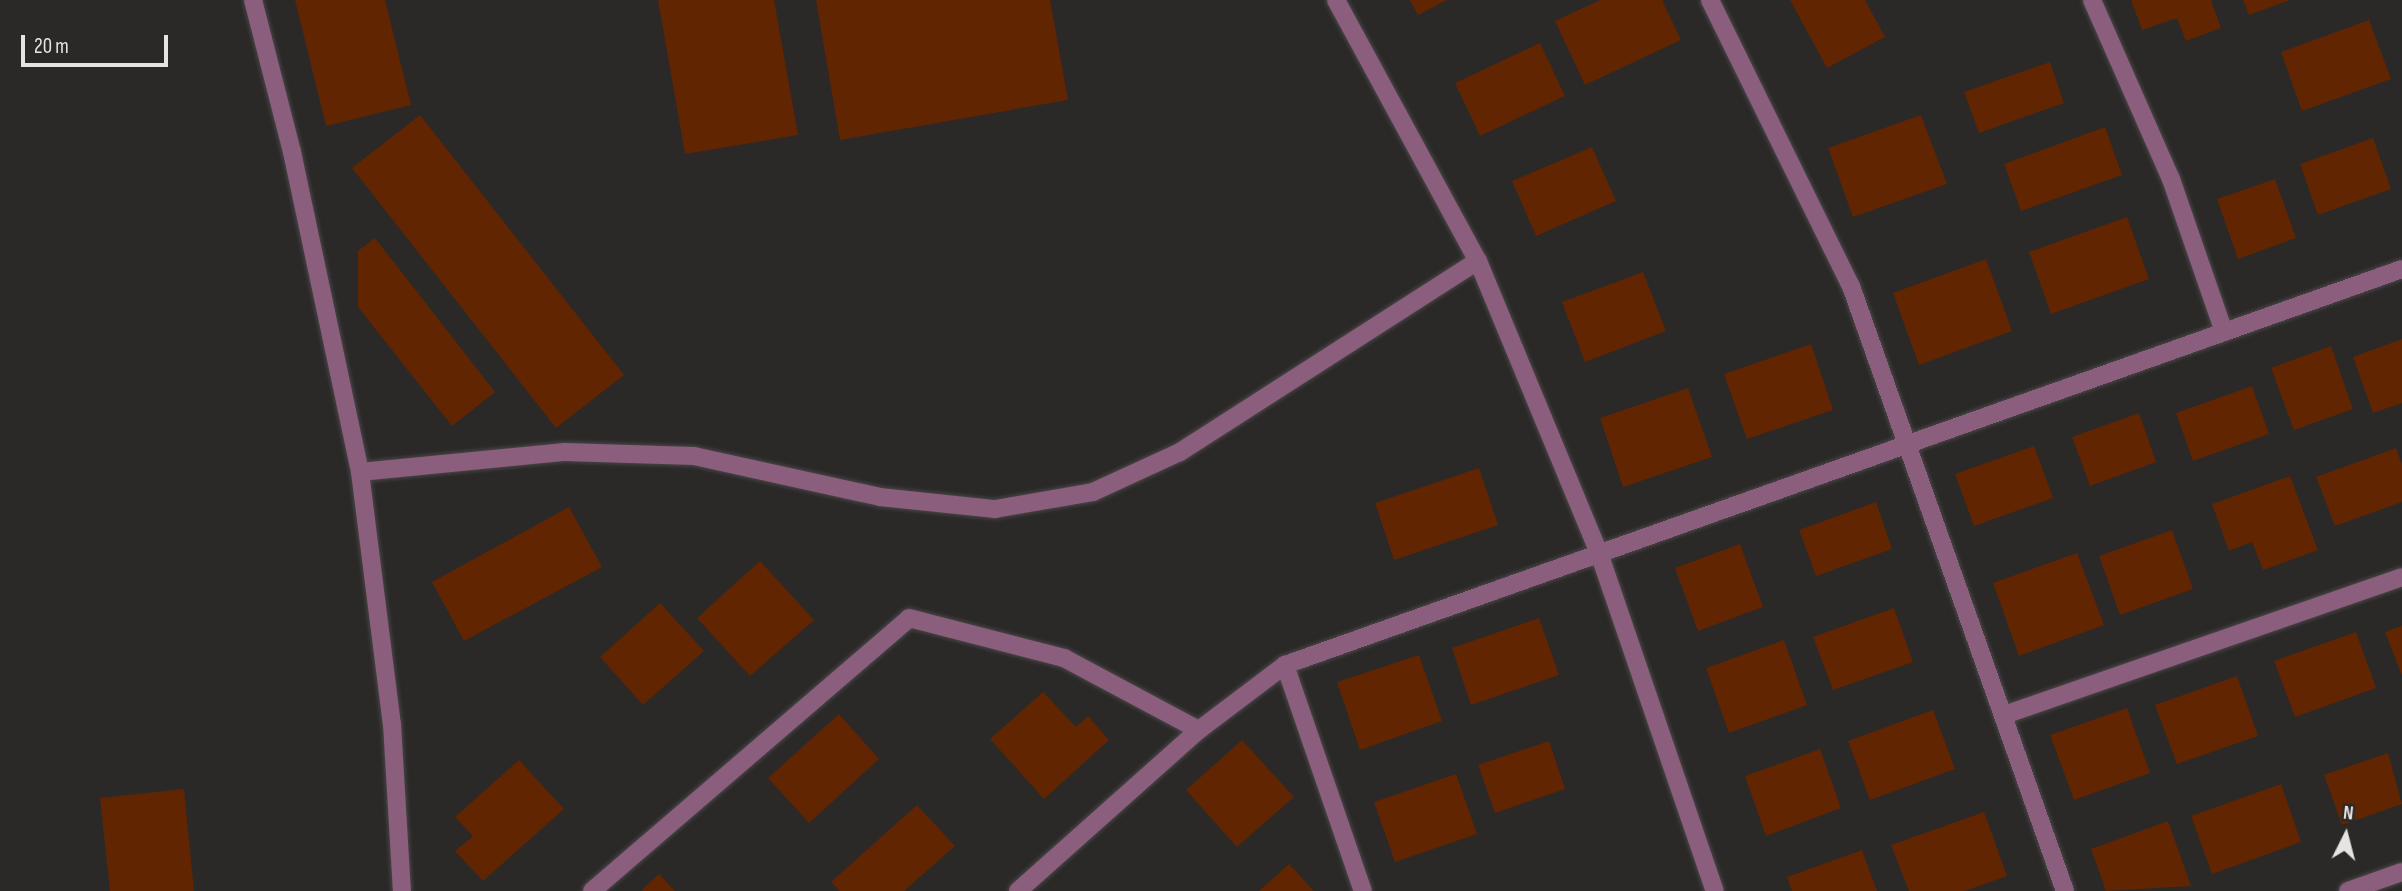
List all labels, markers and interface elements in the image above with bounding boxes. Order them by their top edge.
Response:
scale bar [24,21,172,65]
text: 20 m [34,34,69,59]
north arrow [2311,800,2381,870]
text: N [2342,802,2354,826]

